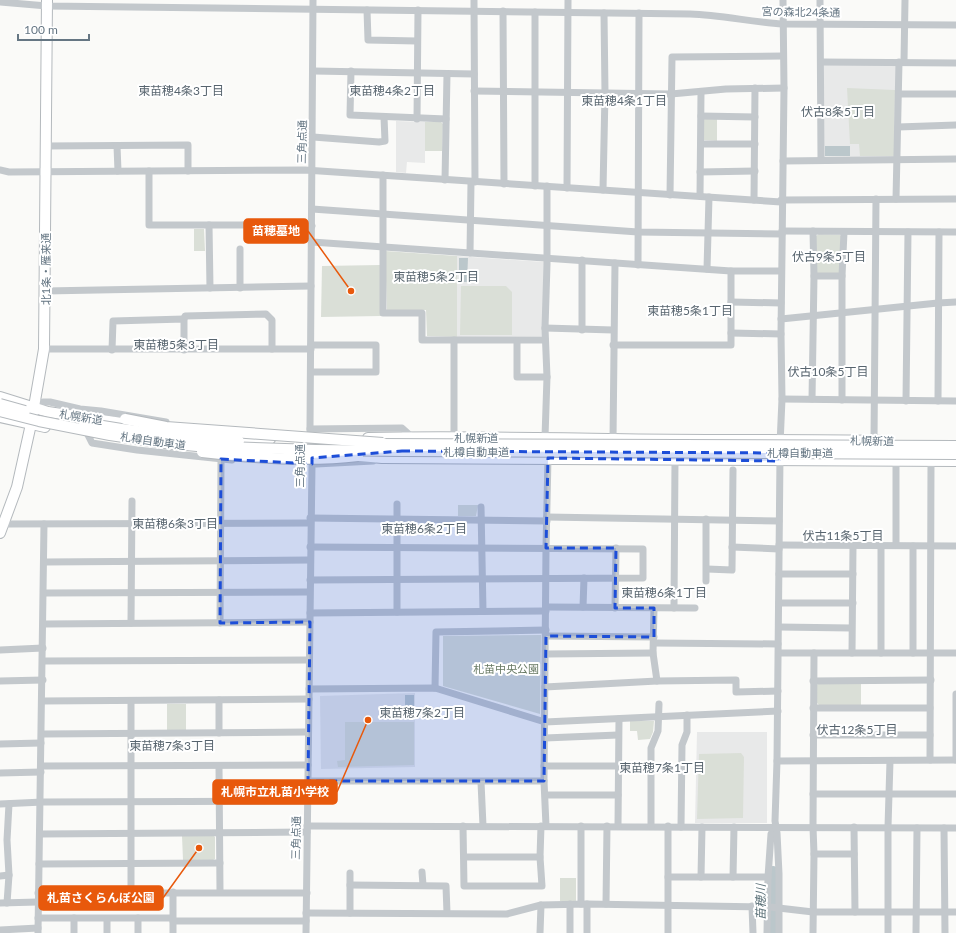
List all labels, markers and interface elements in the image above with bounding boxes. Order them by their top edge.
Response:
street label: 宮の森北24条通 [762,4,840,19]
scale bar [18,16,89,42]
text: 100 m [24,22,58,37]
district label: 東苗穂4条3丁目 [138,83,224,98]
district label: 東苗穂4条2丁目 [349,83,435,98]
district label: 東苗穂4条1丁目 [581,93,667,108]
district label: 伏古8条5丁目 [801,104,875,119]
street label: 三角点通 [295,120,308,164]
callout: 苗穂墓地 [244,219,308,243]
text: 苗穂墓地 [252,223,300,238]
street label: 北1条・雁来通 [39,233,52,305]
district label: 伏古9条5丁目 [792,249,866,264]
district label: 東苗穂5条2丁目 [393,269,479,284]
district label: 東苗穂5条1丁目 [647,303,733,318]
district label: 東苗穂5条3丁目 [133,337,219,352]
district label: 伏古10条5丁目 [788,364,868,379]
street label: 札幌新道 [58,407,104,426]
street label: 札樽自動車道 [119,429,187,452]
street label: 札幌新道 [454,431,498,444]
street label: 札幌新道 [850,434,894,447]
street label: 三角点通 [293,444,306,488]
street label: 札樽自動車道 [443,445,509,458]
street label: 札樽自動車道 [767,446,833,459]
district label: 東苗穂6条3丁目 [132,516,218,531]
district label: 東苗穂6条2丁目 [381,521,467,536]
district label: 伏古11条5丁目 [803,528,883,543]
district label: 東苗穂6条1丁目 [621,585,707,600]
park label: 札苗中央公園 [473,662,539,675]
district label: 東苗穂7条2丁目 [379,705,465,720]
district label: 伏古12条5丁目 [817,722,897,737]
district label: 東苗穂7条3丁目 [129,738,215,753]
district label: 東苗穂7条1丁目 [619,760,705,775]
callout: 札幌市立札苗小学校 [213,780,337,804]
text: 札幌市立札苗小学校 [221,784,329,799]
street label: 三角点通 [289,816,302,860]
water label: 苗穂川 [753,882,768,920]
callout: 札苗さくらんぼ公園 [39,886,163,910]
text: 札苗さくらんぼ公園 [47,890,155,905]

